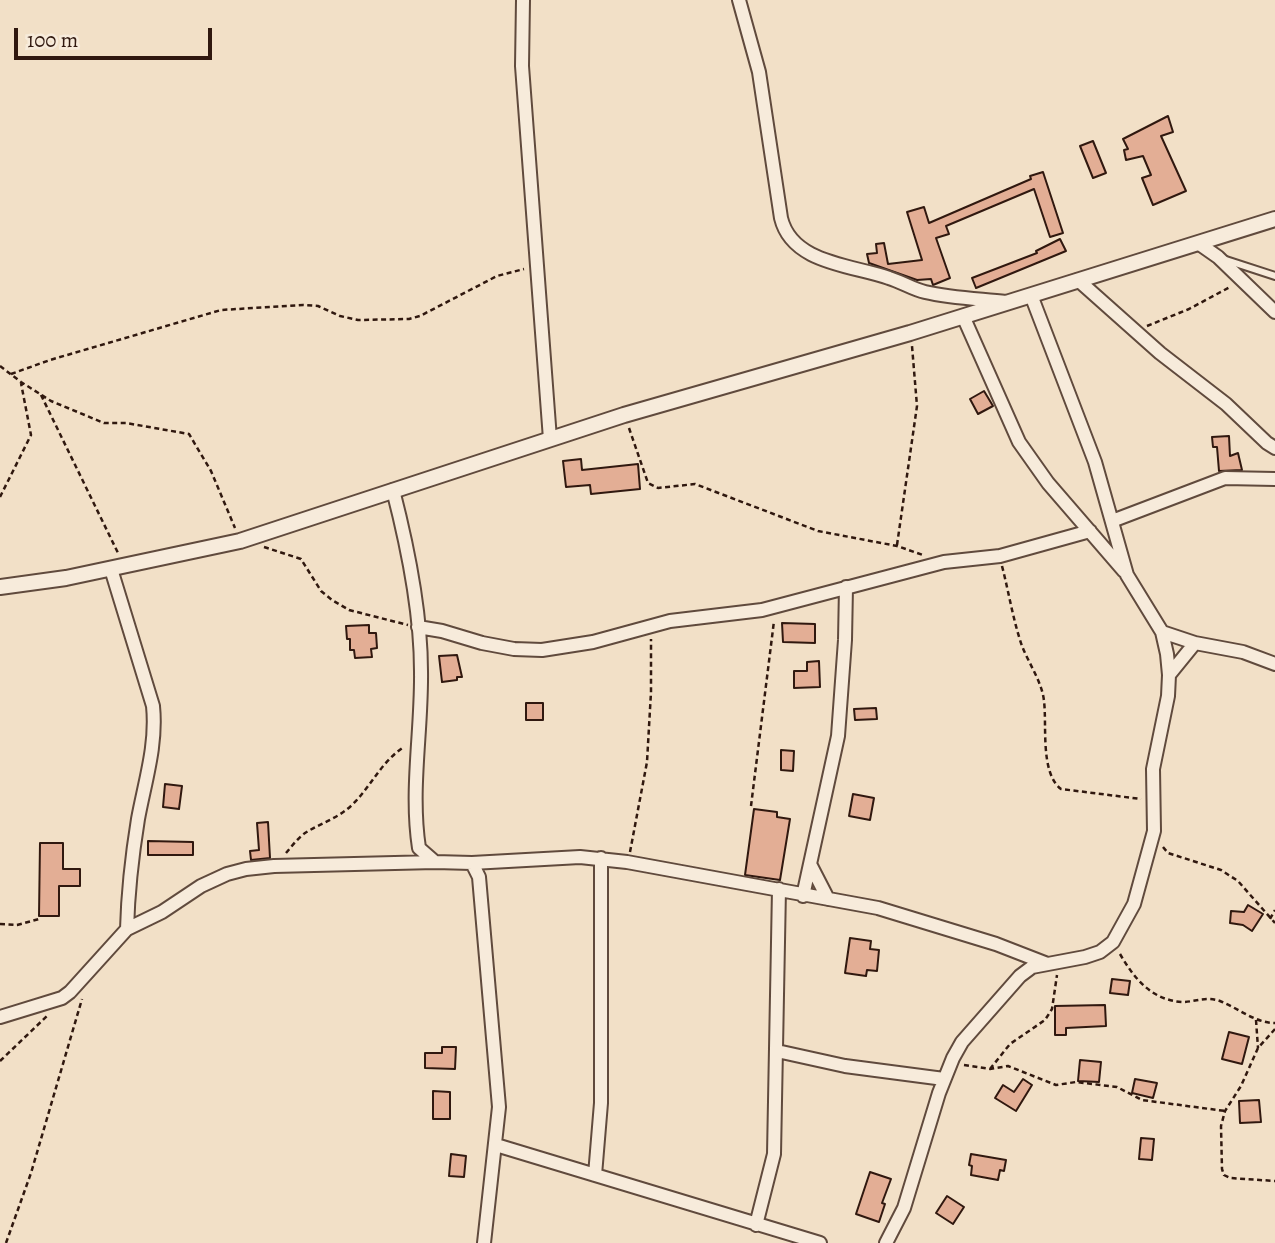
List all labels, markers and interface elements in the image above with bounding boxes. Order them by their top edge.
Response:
scale bar [18,14,215,58]
text: 100 m [27,26,78,54]

